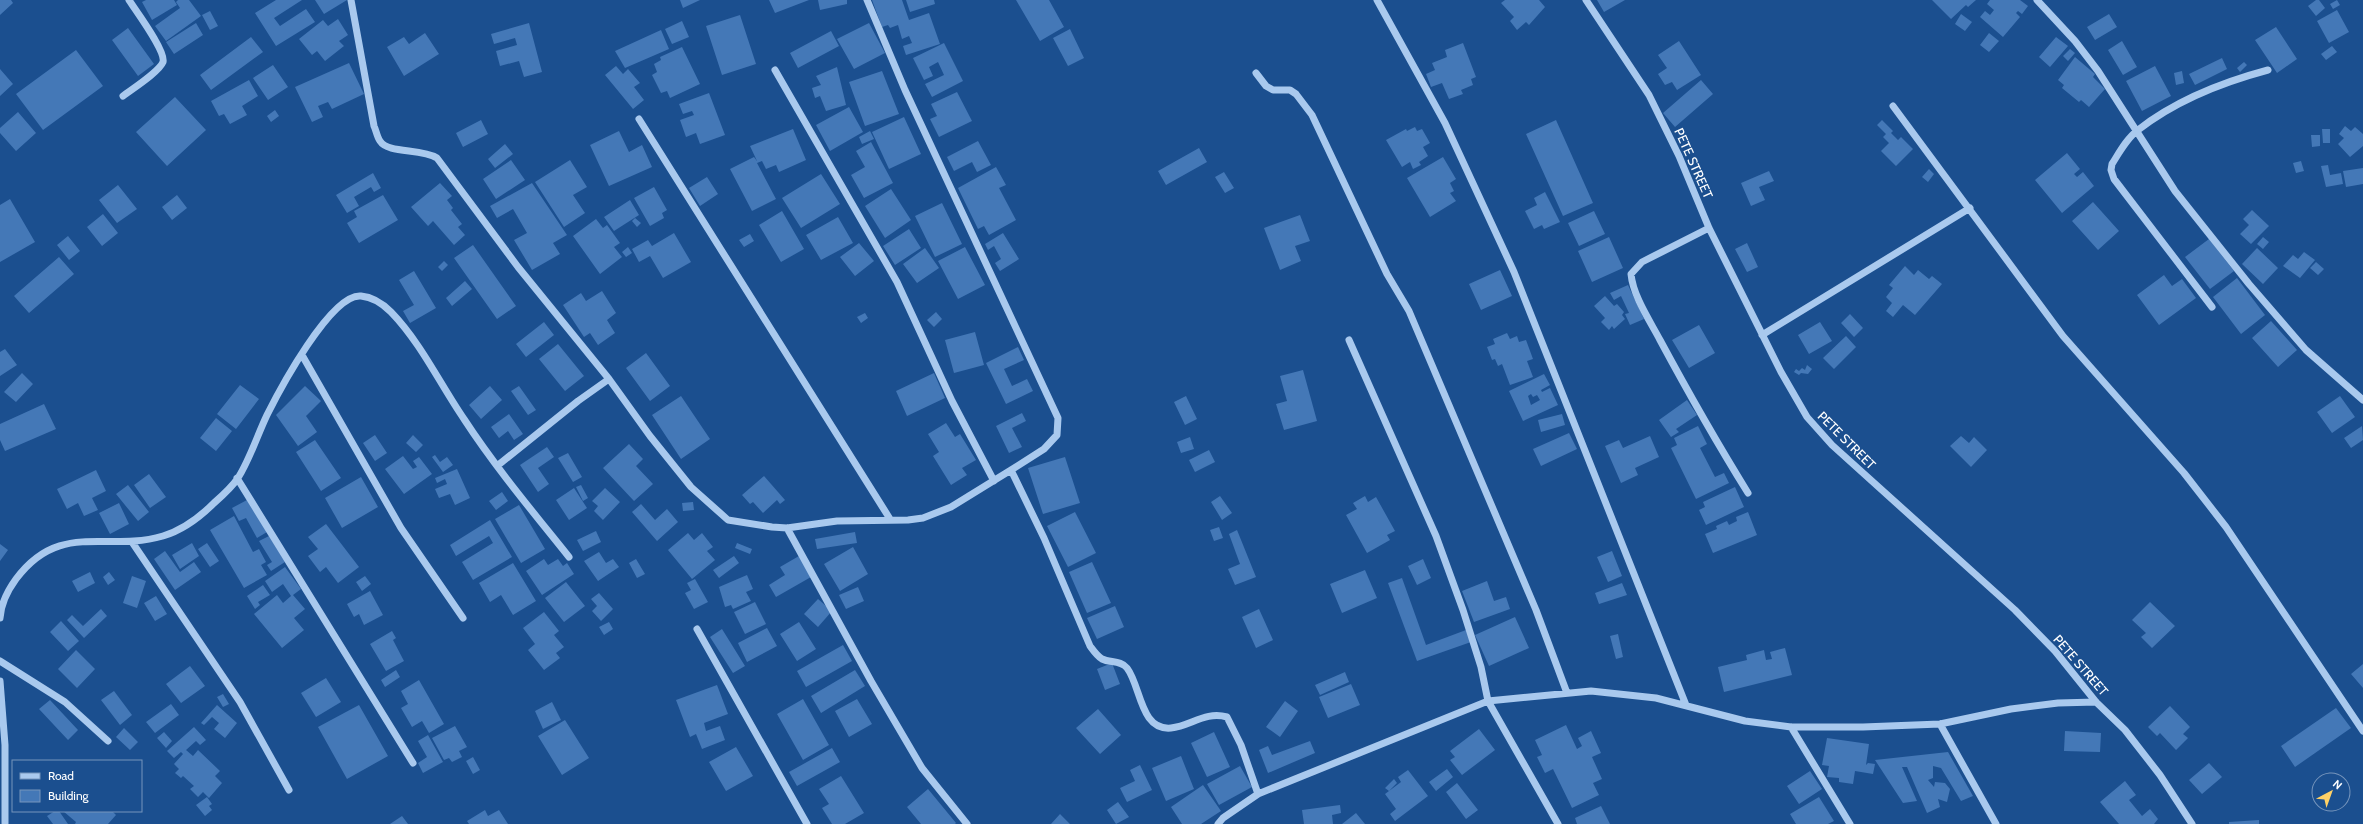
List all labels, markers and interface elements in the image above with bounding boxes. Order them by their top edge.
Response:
street label: PETE STREET [1671,125,1717,201]
street label: PETE STREET [1815,408,1879,472]
street label: PETE STREET [2050,631,2112,699]
legend [12,760,142,812]
text: Road [48,768,74,783]
north arrow [2311,772,2351,812]
text: N [2330,777,2345,792]
text: Building [48,788,90,803]

